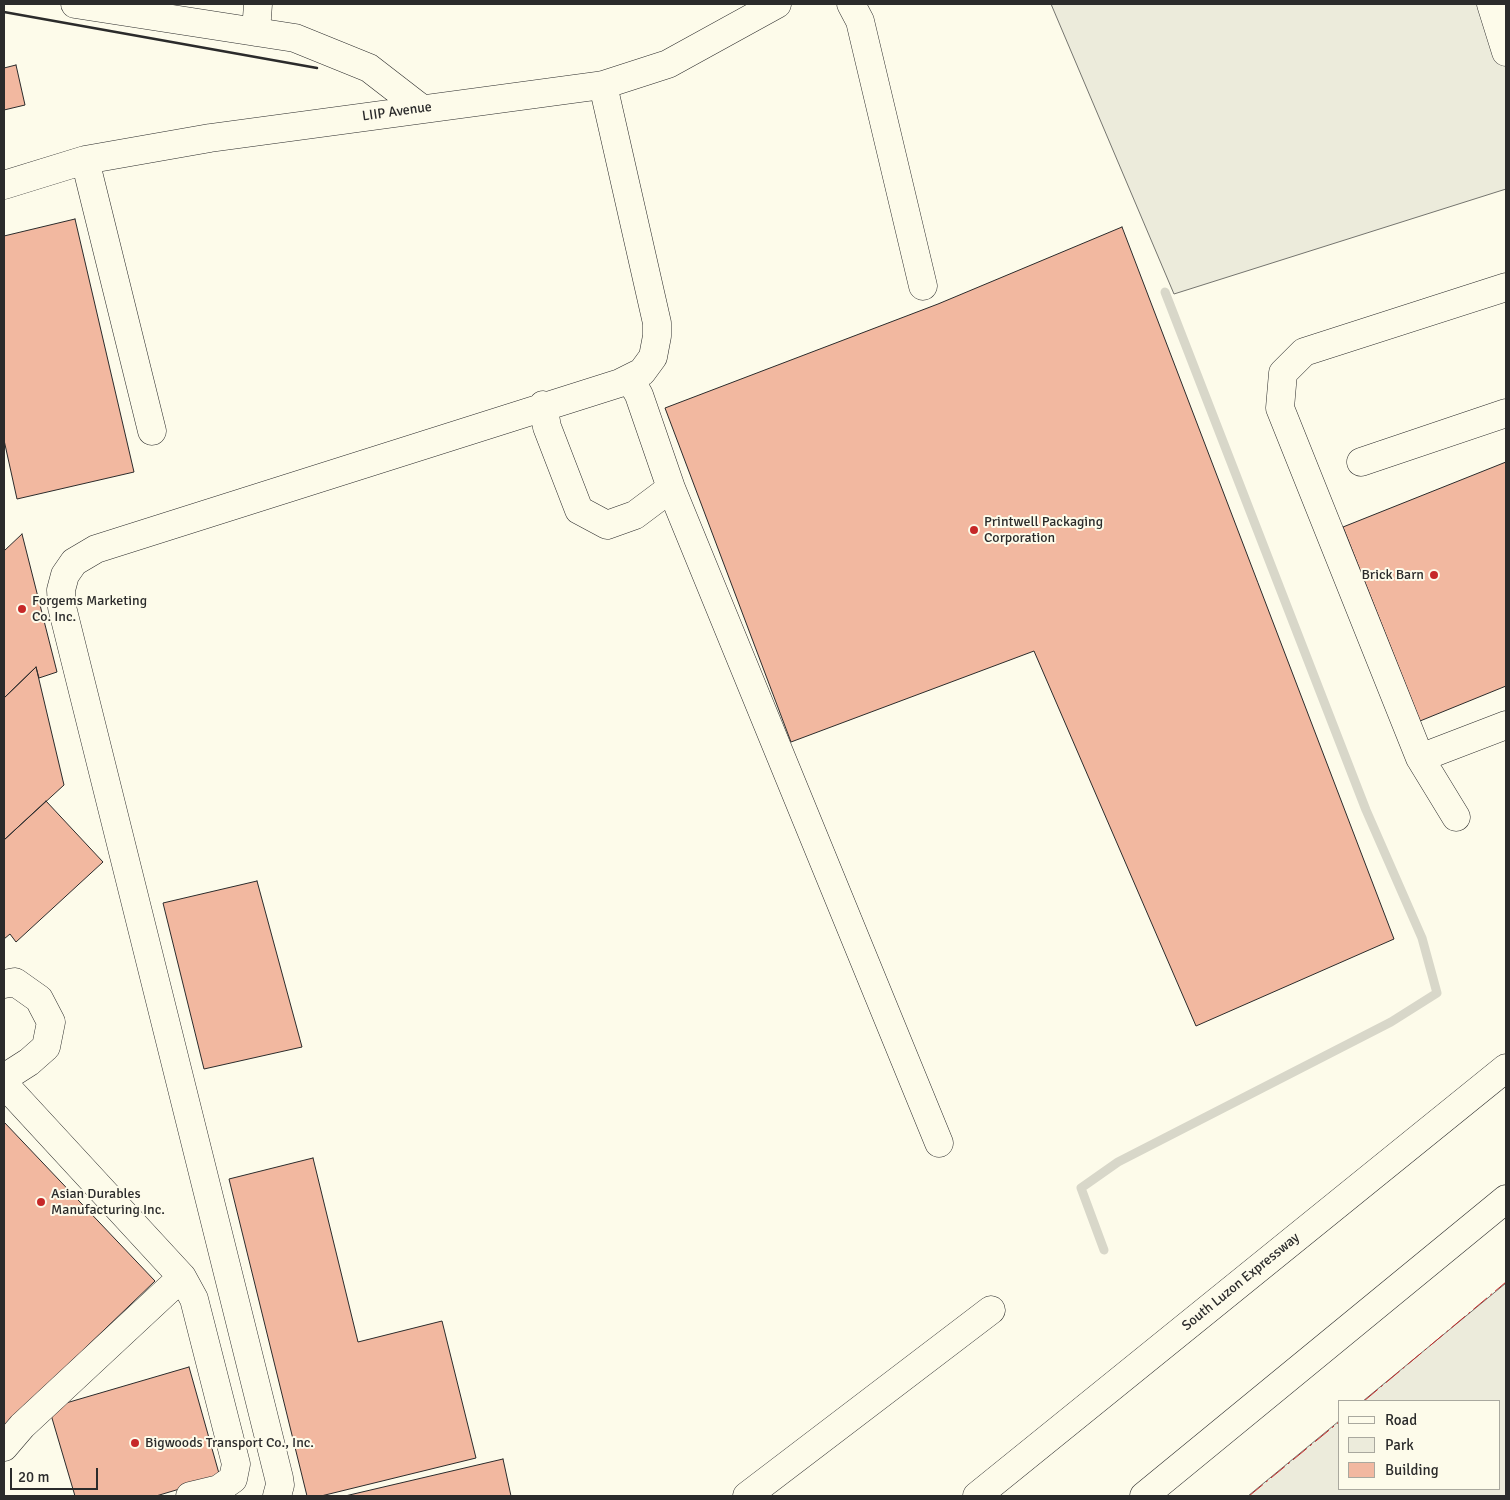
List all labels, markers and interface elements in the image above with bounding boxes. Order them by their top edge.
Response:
street label: LIIP Avenue [361,99,433,125]
place label: Printwell Packaging Corporation [984,514,1103,546]
marker: Printwell Packaging Corporation [968,524,980,536]
place label: Brick Barn [1361,567,1424,583]
marker: Brick Barn [1428,569,1440,581]
place label: Forgems Marketing Co. Inc. [32,593,147,626]
marker: Forgems Marketing Co. Inc. [16,603,28,615]
place label: Asian Durables Manufacturing Inc. [51,1186,165,1218]
marker: Asian Durables Manufacturing Inc. [35,1196,47,1208]
street label: South Luzon Expressway [1179,1229,1303,1335]
legend [1338,1400,1500,1490]
text: Road [1385,1411,1417,1429]
place label: Bigwoods Transport Co., Inc. [145,1435,314,1451]
text: Park [1385,1436,1414,1454]
marker: Bigwoods Transport Co., Inc. [129,1437,141,1449]
scale bar [12,1458,100,1490]
text: Building [1385,1461,1439,1479]
text: 20 m [18,1468,49,1486]

